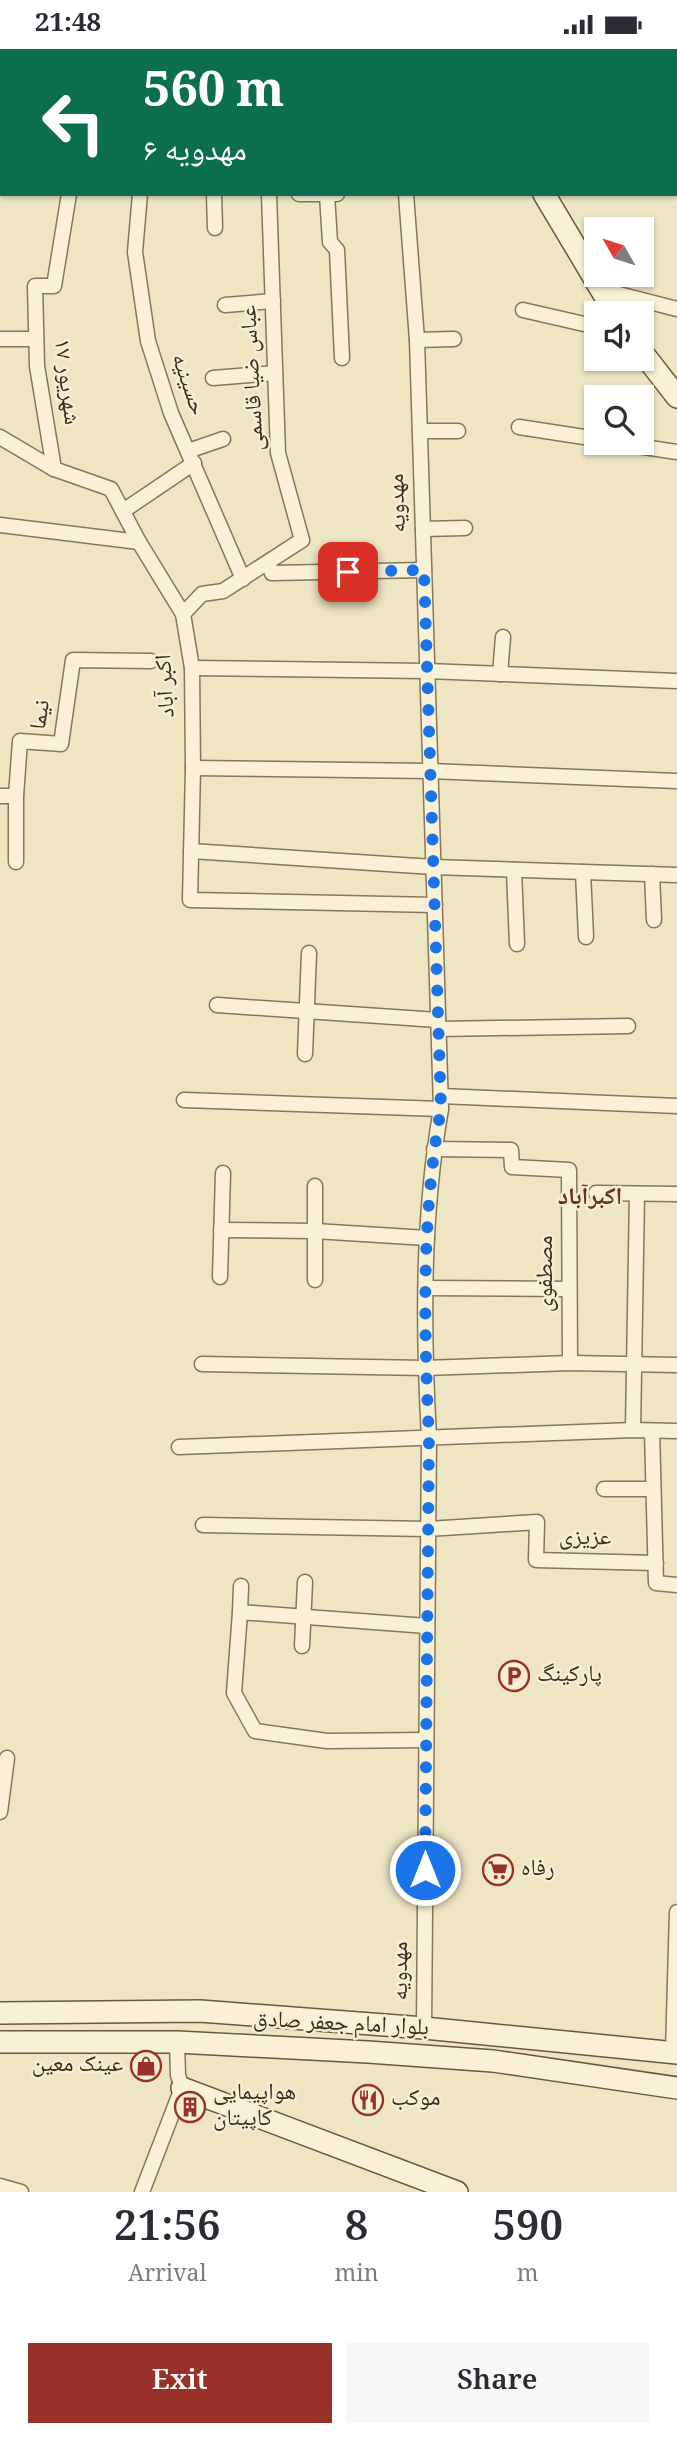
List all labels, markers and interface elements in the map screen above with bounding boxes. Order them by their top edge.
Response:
text: 21:48 [35,3,101,47]
text: 560 m [143,54,284,137]
icon: left [28,77,119,168]
text: مهدویه ۶ [143,126,247,180]
north arrow [584,217,654,287]
map controls [584,217,654,455]
button: sound [584,301,654,371]
street label: عباس ضیا قاسمی [230,304,278,452]
street label: ۱۷ شهریور [40,337,90,427]
street label: حسینیه [158,348,216,422]
button: search [584,385,654,455]
street label: مهدویه [378,473,420,533]
pin [318,542,378,602]
icon: arrive [329,553,367,591]
street label: اکبر آباد [145,653,189,719]
street label: نیما [20,697,64,733]
district label: اکبرآباد [558,1178,622,1219]
street label: مصطفوی [527,1236,567,1312]
street label: عزیزی [558,1519,612,1559]
place label: پارکینگ [537,1656,602,1696]
parking icon: پارکینگ [497,1659,531,1693]
position arrow [388,1833,462,1907]
place label: رفاه [521,1850,555,1890]
supermarket icon: رفاه [481,1853,515,1887]
street label: مهدویه [382,1941,422,2001]
street label: بلوار امام جعفر صادق [252,2000,430,2050]
place label: عینک معین [32,2046,123,2086]
shop icon: عینک معین [129,2049,163,2083]
place label: هواپیمایی کاپیتان [213,2074,296,2140]
place label: موکب [391,2080,441,2120]
restaurant icon: موکب [351,2083,385,2117]
building icon: هواپیمایی کاپیتان [173,2090,207,2124]
text: 21:56 [114,2195,220,2267]
text: 8 [345,2195,368,2267]
text: 590 [493,2195,563,2267]
text: Arrival [128,2256,207,2296]
text: min [335,2256,378,2296]
text: m [517,2256,539,2296]
button: Exit [28,2343,332,2423]
button: Share [346,2343,649,2423]

